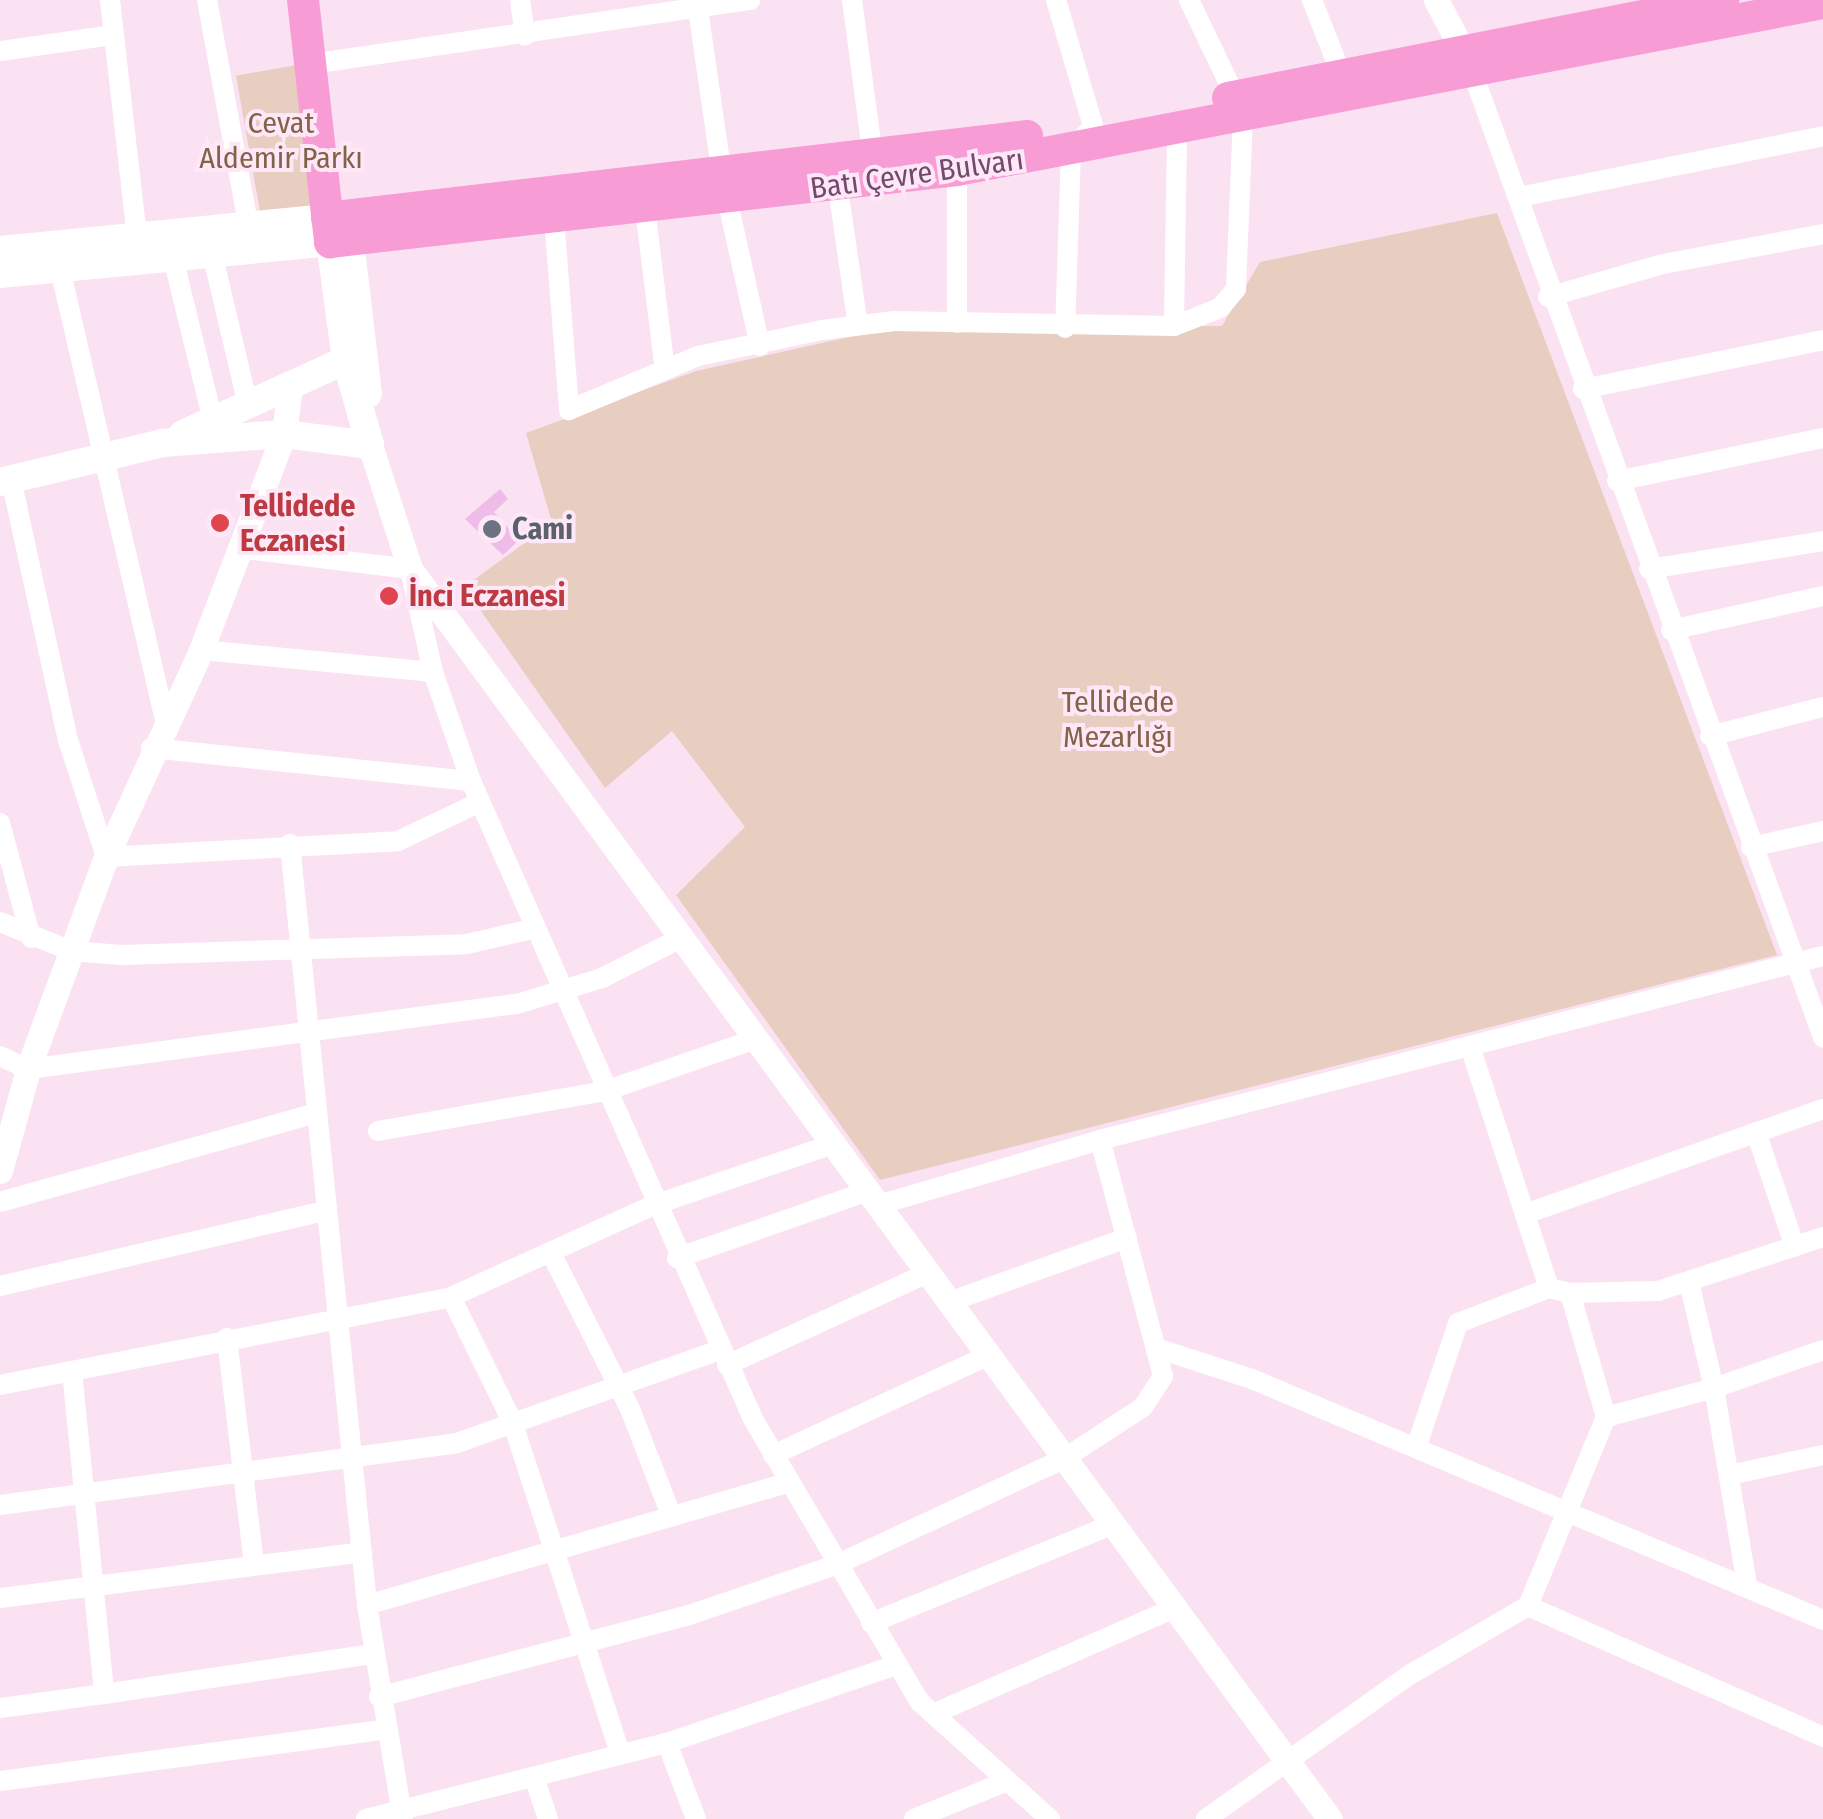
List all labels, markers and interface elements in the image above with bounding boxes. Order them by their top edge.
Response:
park label: Cevat Aldemir Parkı [199,105,363,176]
street label: Batı Çevre Bulvarı [808,141,1026,207]
place label: Tellidede Eczanesi [240,488,356,558]
place label: Cami [512,511,573,547]
marker: Tellidede Eczanesi [209,512,231,534]
marker: Cami [481,518,503,540]
place label: İnci Eczanesi [409,578,566,614]
marker: İnci Eczanesi [378,585,400,607]
park label: Tellidede Mezarlığı [1062,684,1174,754]

